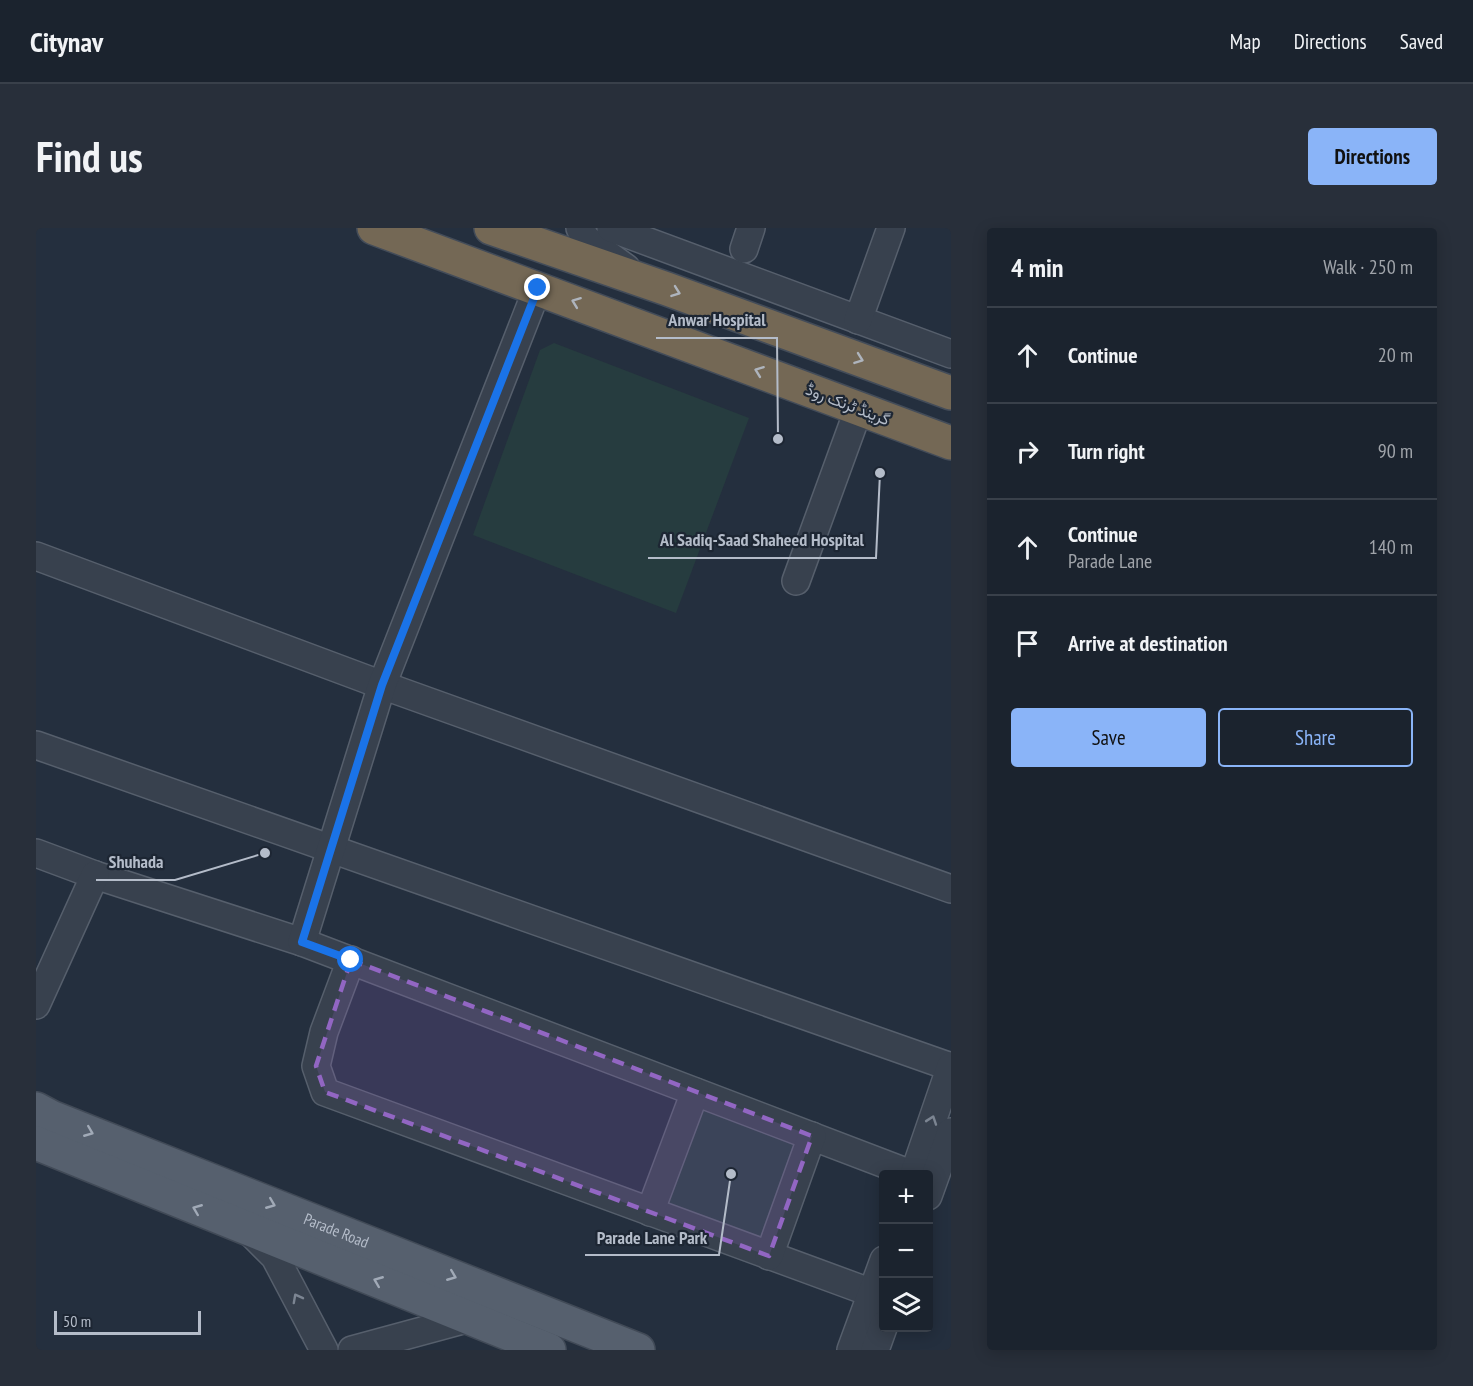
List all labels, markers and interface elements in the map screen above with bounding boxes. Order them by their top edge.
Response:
text: Citynav [30,23,103,60]
text: Map [1230,28,1261,55]
text: Directions [1294,28,1367,55]
text: Saved [1400,28,1443,55]
button: Directions [1308,128,1437,185]
text: Find us [36,129,143,184]
text: 4 min [1011,251,1064,284]
text: Walk · 250 m [1323,254,1413,280]
route end [524,274,550,300]
one-way arrow [670,285,681,297]
one-way arrow [571,297,582,309]
callout: Anwar Hospital [656,302,777,338]
text: Anwar Hospital [667,308,766,331]
icon: ahead [1011,339,1044,372]
text: Continue [1068,341,1138,369]
text: 20 m [1378,342,1413,368]
one-way arrow [853,352,864,364]
one-way arrow [754,365,764,378]
street label: گرینڈ ٹرنک روڈ [803,379,893,430]
icon: right [1011,435,1044,468]
text: Turn right [1068,437,1145,465]
text: 90 m [1378,438,1413,464]
text: Continue [1068,520,1138,548]
callout: Al Sadiq-Saad Shaheed Hospital [648,522,876,558]
text: Al Sadiq-Saad Shaheed Hospital [659,528,865,551]
icon: ahead [1011,531,1044,564]
text: 140 m [1369,534,1413,560]
text: Parade Lane [1068,548,1152,574]
icon: arrive [1011,627,1044,660]
text: Arrive at destination [1068,629,1228,657]
button: Save [1011,708,1206,767]
button: Share [1218,708,1413,767]
callout: Shuhada [96,844,175,880]
text: Shuhada [109,850,163,873]
route start [337,946,363,972]
one-way arrow [925,1115,938,1126]
one-way arrow [83,1125,94,1137]
map controls [879,1170,933,1332]
button: + [879,1170,933,1224]
one-way arrow [264,1197,275,1209]
one-way arrow [192,1204,203,1216]
street label: Parade Road [301,1208,372,1252]
callout: Parade Lane Park [585,1219,719,1255]
button: − [879,1224,933,1278]
text: Parade Lane Park [597,1226,708,1249]
one-way arrow [446,1269,457,1281]
one-way arrow [374,1276,385,1288]
button: layers [879,1278,933,1332]
one-way arrow [293,1294,304,1305]
scale bar [54,1308,201,1336]
text: 50 m [63,1311,91,1331]

